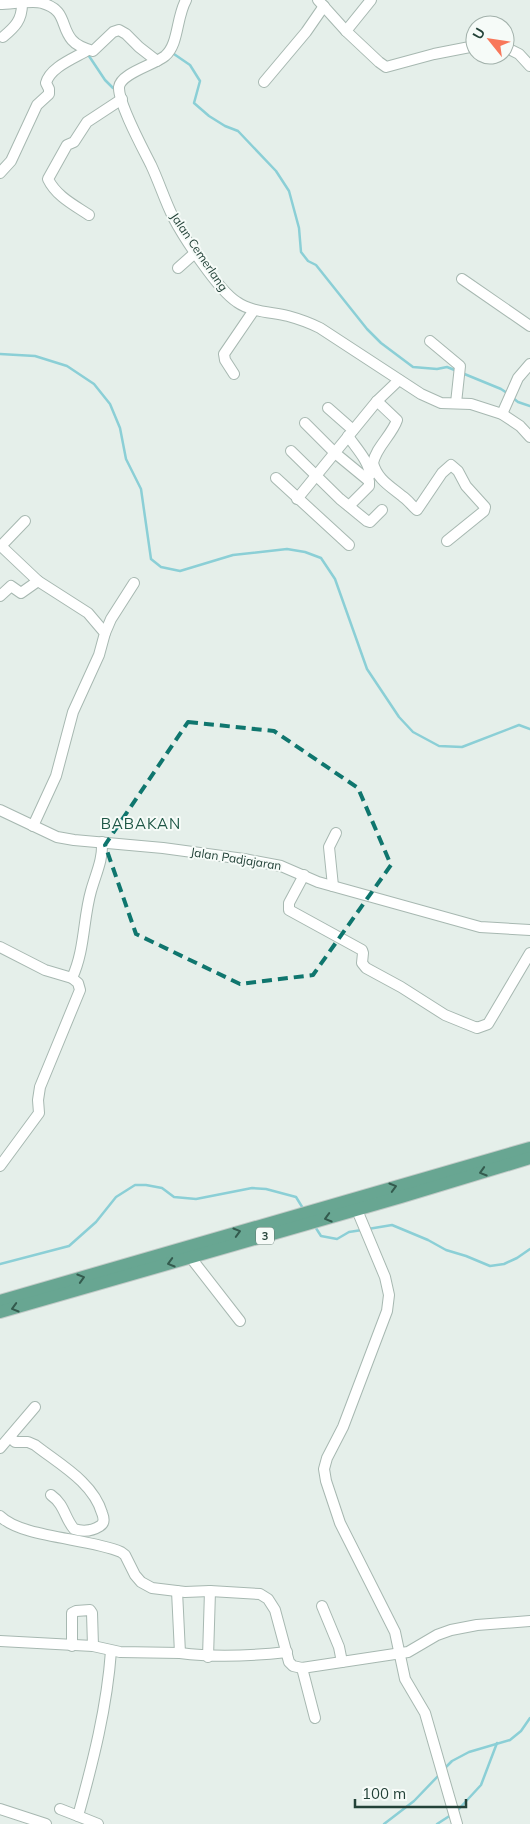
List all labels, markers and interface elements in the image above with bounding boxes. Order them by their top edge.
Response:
north arrow [465,15,515,65]
text: U [468,25,489,42]
street label: Jalan Cemerlang [168,210,231,294]
district label: BABAKAN [101,814,181,833]
street label: Jalan Padjajaran [190,844,283,873]
one-way arrow [480,1166,488,1176]
one-way arrow [388,1183,396,1193]
one-way arrow [324,1213,332,1223]
one-way arrow [232,1228,240,1238]
road number: 3 [256,1228,274,1244]
one-way arrow [168,1258,176,1268]
one-way arrow [76,1273,84,1283]
one-way arrow [11,1302,20,1313]
scale bar [355,1776,466,1808]
text: 100 m [362,1784,406,1803]

